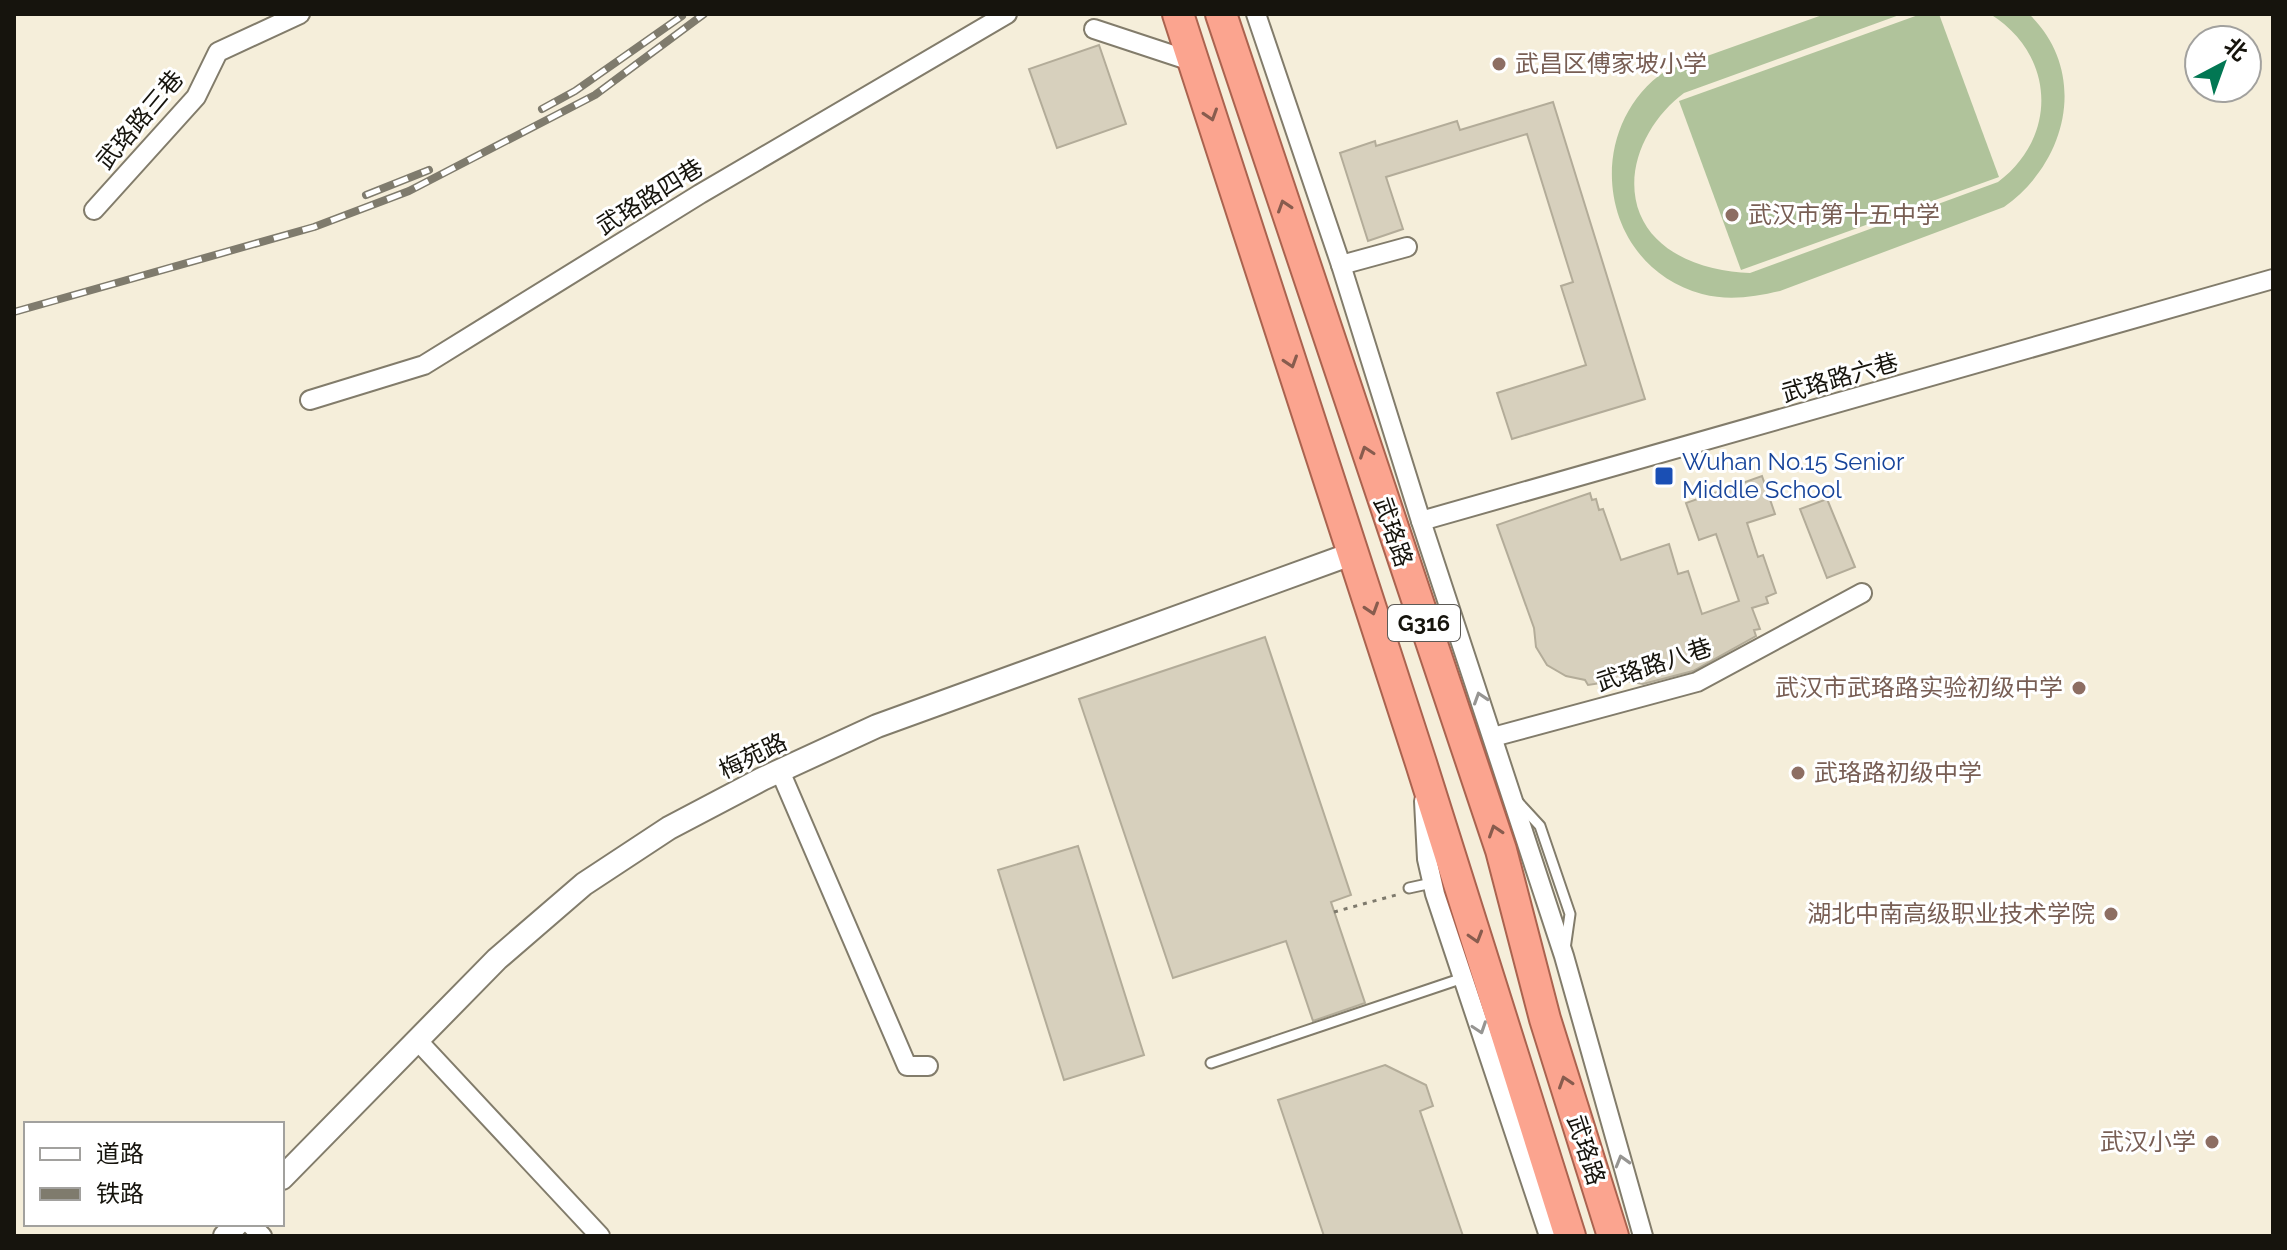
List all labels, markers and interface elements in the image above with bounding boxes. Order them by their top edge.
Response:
north arrow [2183,24,2263,104]
text: 北 [2219,32,2253,66]
place label: 武昌区傅家坡小学 [1515,49,1707,78]
marker: 武昌区傅家坡小学 [1490,55,1508,73]
street label: 武珞路三巷 [90,64,189,175]
one-way arrow [1202,107,1218,121]
street label: 武珞路四巷 [591,152,708,241]
one-way arrow [1277,199,1293,213]
place label: 武汉市第十五中学 [1748,200,1940,229]
marker: 武汉市第十五中学 [1723,206,1741,224]
street label: 武珞路六巷 [1778,347,1902,408]
one-way arrow [1282,354,1298,368]
one-way arrow [1360,446,1376,460]
place label: Wuhan No.15 Senior Middle School [1682,447,1905,504]
marker: Wuhan No.15 Senior Middle School [1653,465,1675,487]
street label: 武珞路 [1368,493,1419,571]
one-way arrow [1363,602,1379,616]
road number: G316 [1388,605,1460,641]
street label: 武珞路八巷 [1592,632,1715,697]
place label: 武汉市武珞路实验初级中学 [1775,673,2063,702]
marker: 武汉市武珞路实验初级中学 [2070,679,2088,697]
one-way arrow [1473,692,1489,706]
street label: 梅苑路 [714,727,791,784]
place label: 武珞路初级中学 [1814,758,1982,787]
marker: 武珞路初级中学 [1789,764,1807,782]
one-way arrow [1488,825,1504,839]
place label: 湖北中南高级职业技术学院 [1807,899,2095,928]
marker: 湖北中南高级职业技术学院 [2102,905,2120,923]
one-way arrow [1467,930,1483,943]
one-way arrow [1470,1021,1486,1035]
one-way arrow [1558,1075,1574,1089]
street label: 武珞路 [1562,1111,1611,1189]
legend [24,1122,284,1226]
place label: 武汉小学 [2100,1127,2196,1156]
marker: 武汉小学 [2203,1133,2221,1151]
text: 道路 [96,1139,144,1168]
one-way arrow [1614,1154,1631,1168]
text: 铁路 [96,1179,144,1208]

